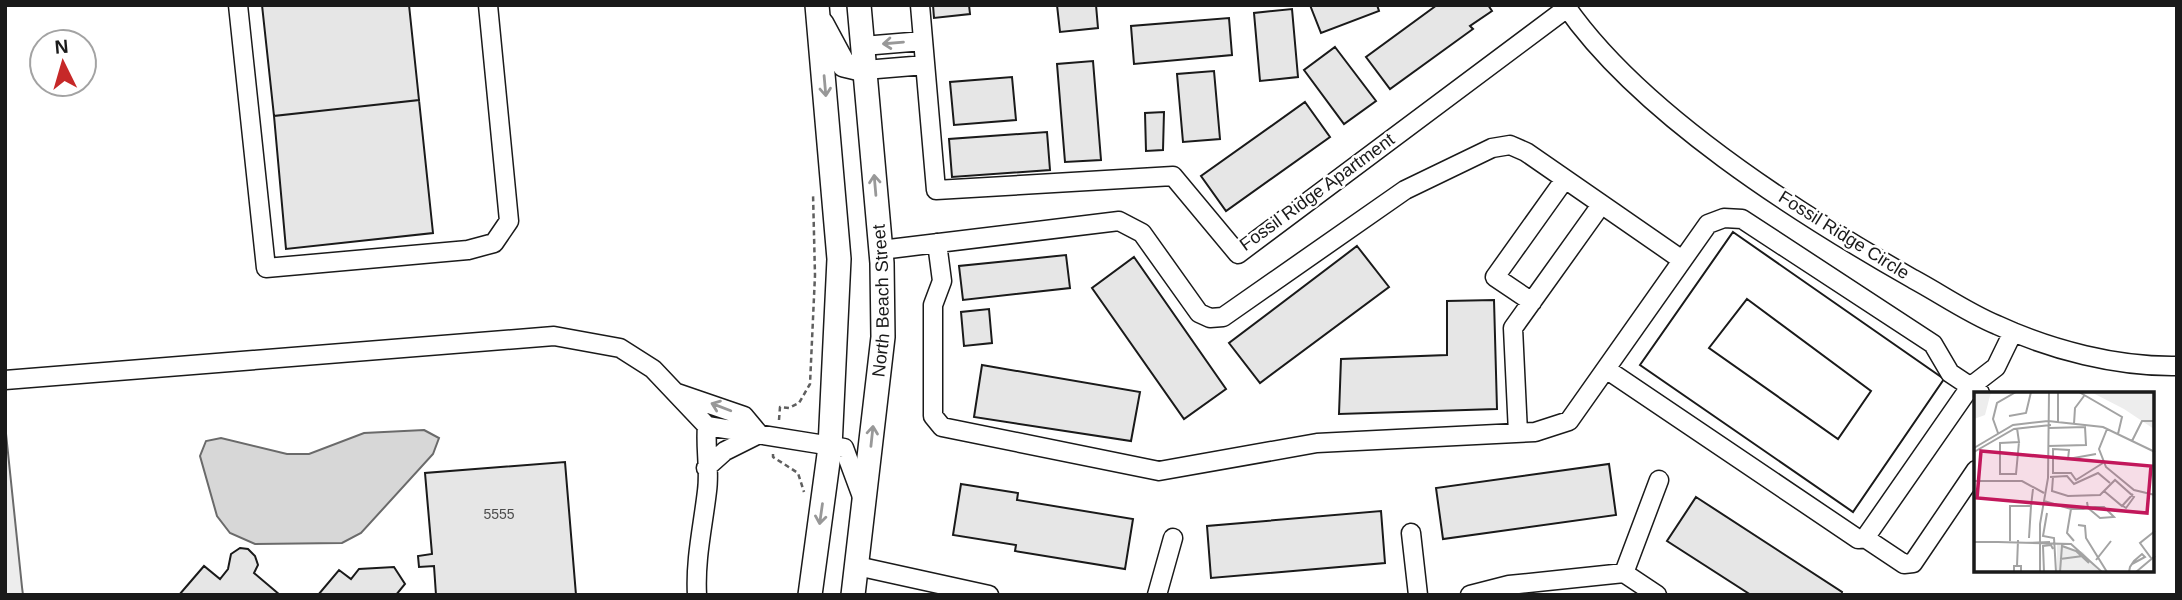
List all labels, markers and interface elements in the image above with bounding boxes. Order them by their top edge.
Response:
north arrow [28,28,98,98]
text: N [54,36,69,58]
one-way arrow [882,37,905,50]
one-way arrow [819,75,832,97]
street label: Fossil Ridge Apartment [1236,129,1398,255]
one-way arrow [868,174,881,197]
street label: Fossil Ridge Circle [1775,187,1913,283]
street label: North Beach Street [868,223,893,378]
inset map [1974,392,2154,572]
one-way arrow [711,400,732,413]
one-way arrow [866,425,879,448]
one-way arrow [814,503,827,525]
house number: 5555 [483,506,515,522]

